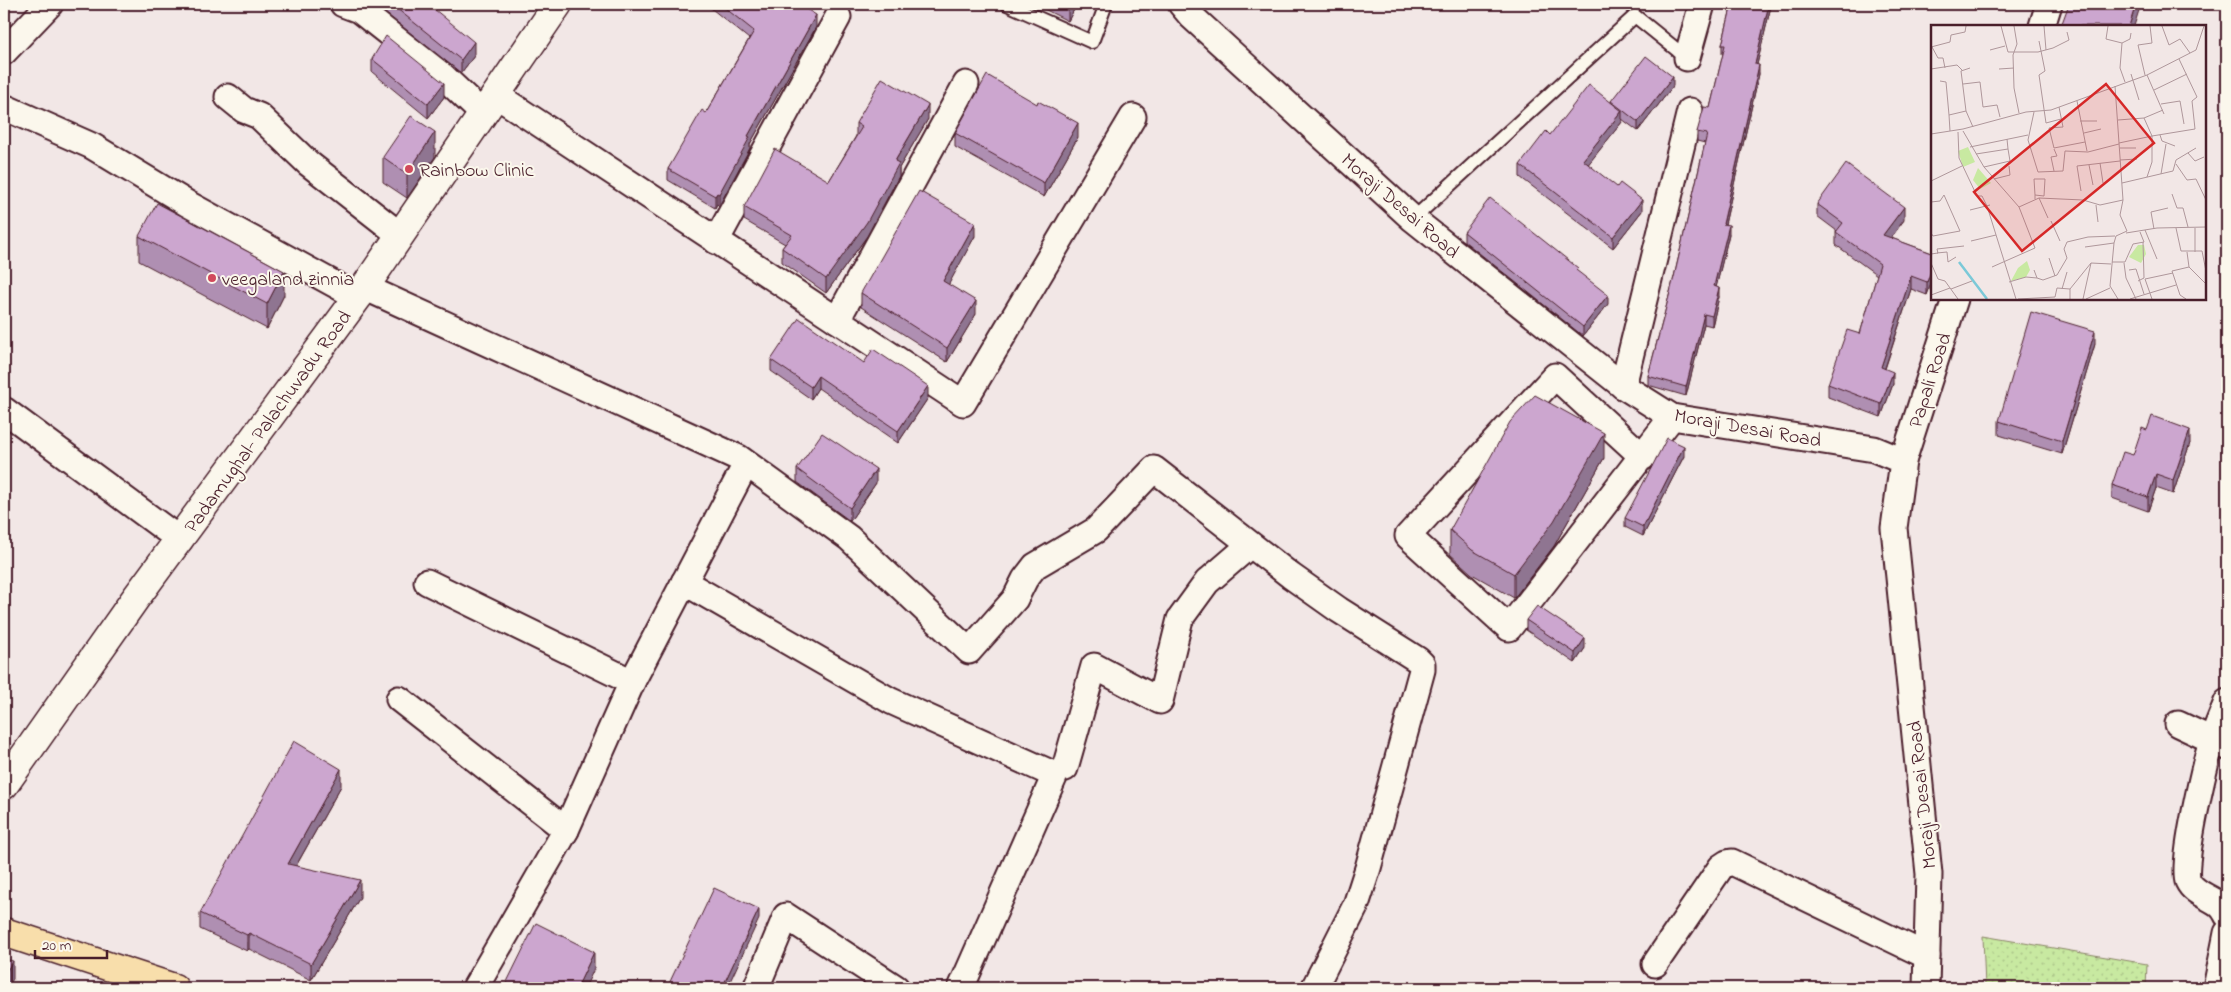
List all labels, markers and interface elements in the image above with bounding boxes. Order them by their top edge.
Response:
inset map [1931,25,2206,300]
street label: Moraji Desai Road [1334,147,1465,267]
place label: Rainbow Clinic [419,157,534,186]
marker: Rainbow Clinic [403,163,415,175]
place label: veegaland zinnia [222,266,354,296]
marker: veegaland zinnia [206,272,218,284]
street label: Padamughal- Palachuvadu Road [178,305,361,540]
street label: Papali Road [1902,330,1960,432]
street label: Moraji Desai Road [1672,402,1823,457]
street label: Moraji Desai Road [1901,719,1946,870]
scale bar [35,927,108,959]
text: 20 m [42,935,72,957]

